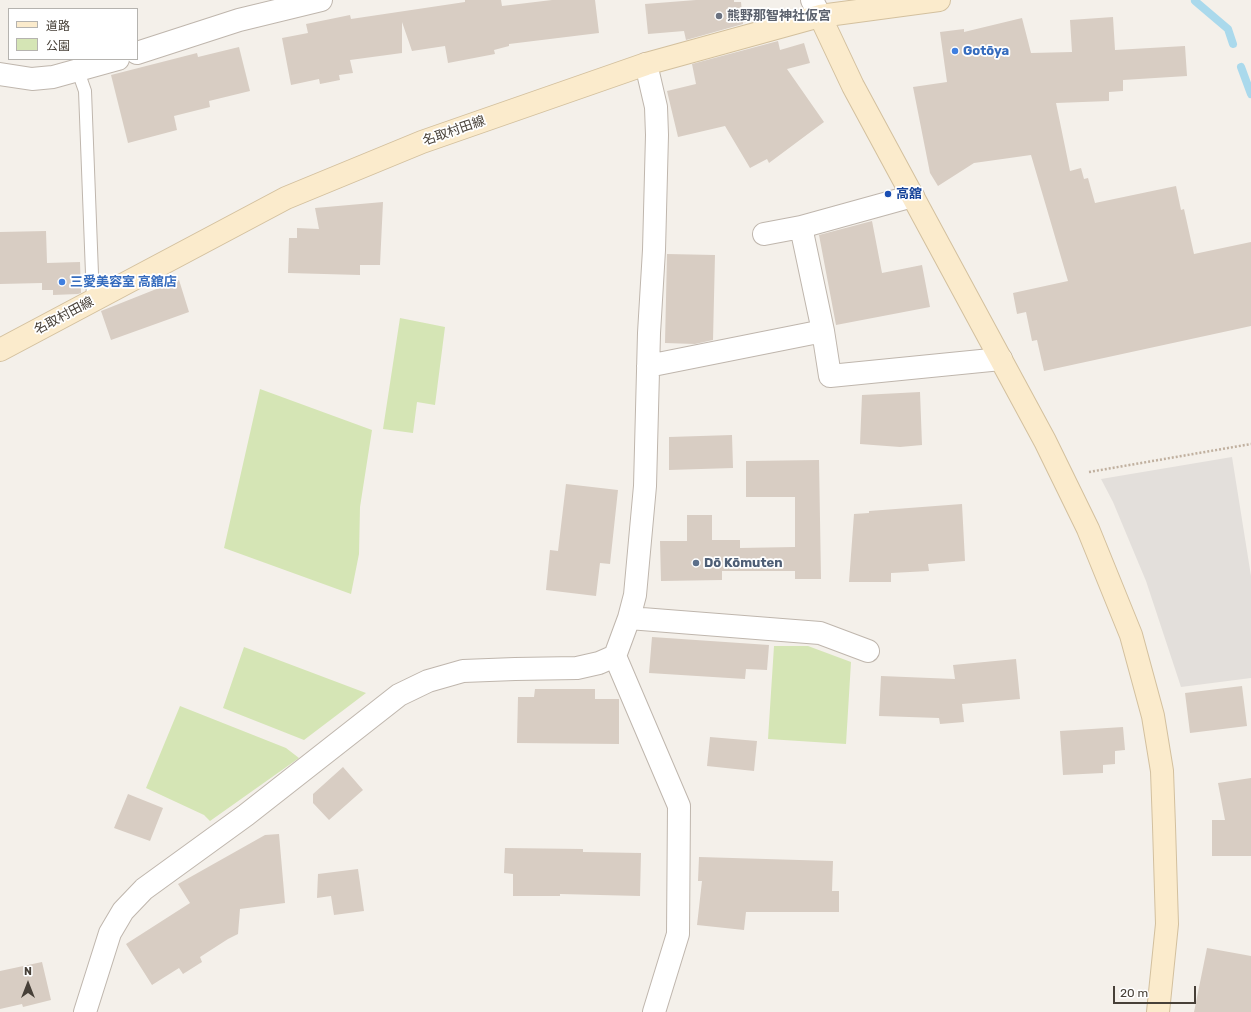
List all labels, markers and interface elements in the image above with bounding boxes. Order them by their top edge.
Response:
legend [8,8,138,60]
place label: 熊野那智神社仮宮 [727,8,831,24]
marker: 熊野那智神社仮宮 [714,11,724,21]
text: 道路 [46,19,70,33]
text: 公園 [46,39,70,53]
place label: Gotōya [963,43,1009,59]
marker: Gotōya [950,46,960,56]
street label: 名取村田線 [421,113,487,149]
place label: 高舘 [896,186,922,202]
marker: 高舘 [883,189,893,199]
place label: 三愛美容室 高舘店 [70,274,177,290]
marker: 三愛美容室 高舘店 [57,277,67,287]
street label: 名取村田線 [32,294,96,338]
place label: Dō Kōmuten [704,555,783,571]
marker: Dō Kōmuten [691,558,701,568]
north arrow [8,964,48,1004]
text: N [24,965,32,978]
scale bar [1115,978,1198,1004]
text: 20 m [1120,986,1148,1000]

